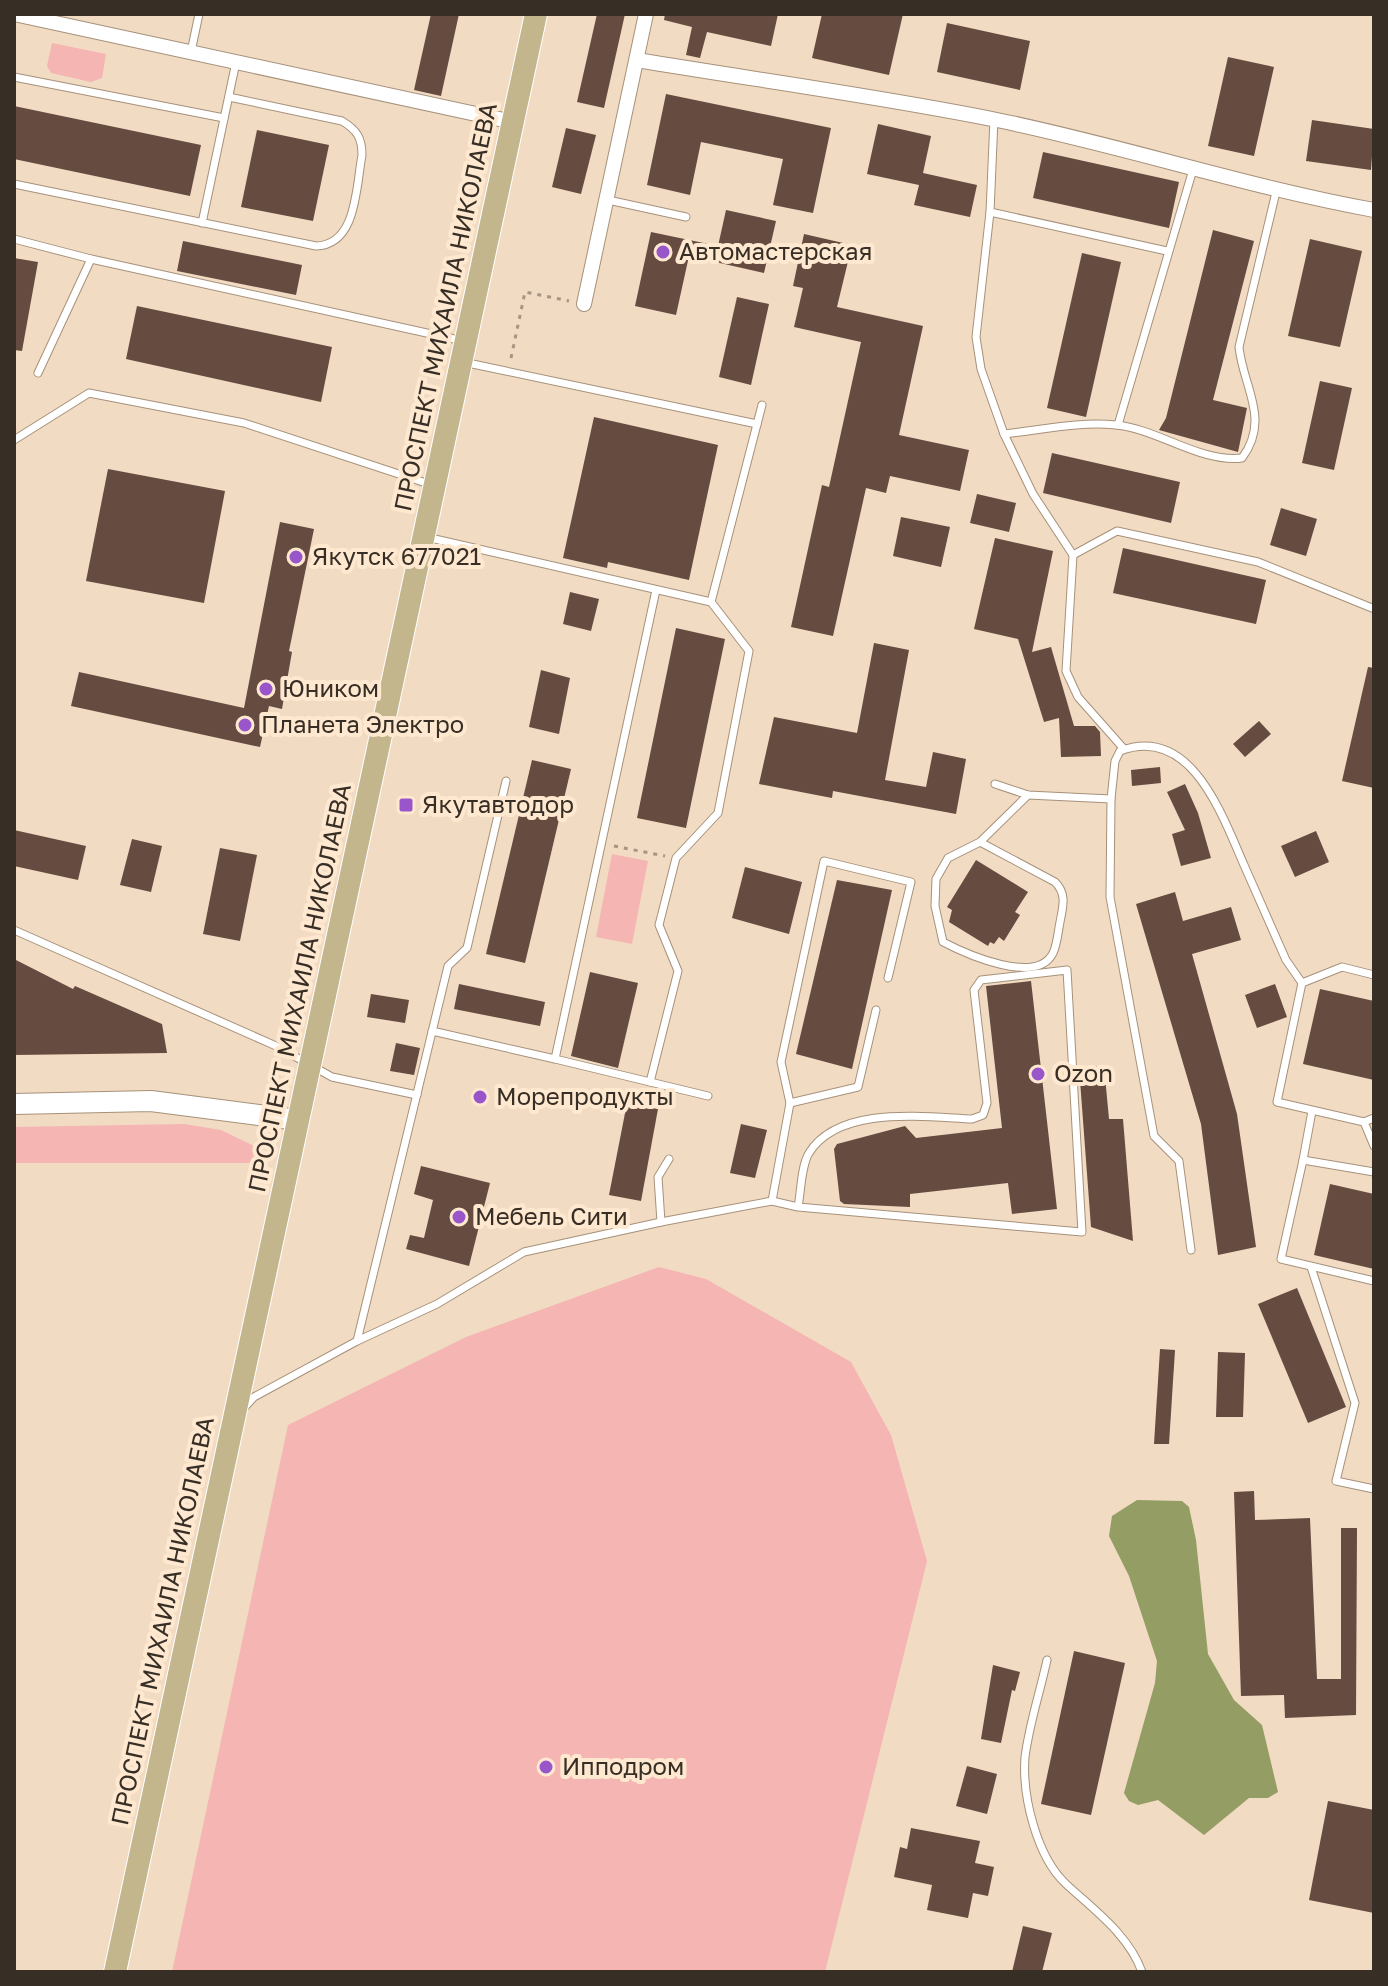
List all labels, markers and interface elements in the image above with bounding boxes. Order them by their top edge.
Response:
street label: ПРОСПЕКТ МИХАИЛА НИКОЛАЕВА [387,100,502,514]
place label: Автомастерская [679,236,872,265]
marker: Автомастерская [654,243,672,261]
place label: Якутск 677021 [312,541,481,570]
marker: Якутск 677021 [287,548,305,566]
place label: Юником [282,673,379,702]
marker: Юником [257,680,275,698]
place label: Планета Электро [261,709,464,738]
marker: Планета Электро [236,716,254,734]
street label: ПРОСПЕКТ МИХАИЛА НИКОЛАЕВА [241,781,356,1195]
place label: Якутавтодор [422,789,574,818]
marker: Якутавтодор [397,796,415,814]
place label: Ozon [1054,1058,1113,1087]
marker: Ozon [1029,1065,1047,1083]
place label: Морепродукты [496,1081,674,1110]
marker: Морепродукты [471,1088,489,1106]
place label: Мебель Сити [475,1201,628,1230]
marker: Мебель Сити [450,1208,468,1226]
street label: ПРОСПЕКТ МИХАИЛА НИКОЛАЕВА [104,1414,219,1828]
place label: Ипподром [562,1751,684,1780]
marker: Ипподром [537,1758,555,1776]

